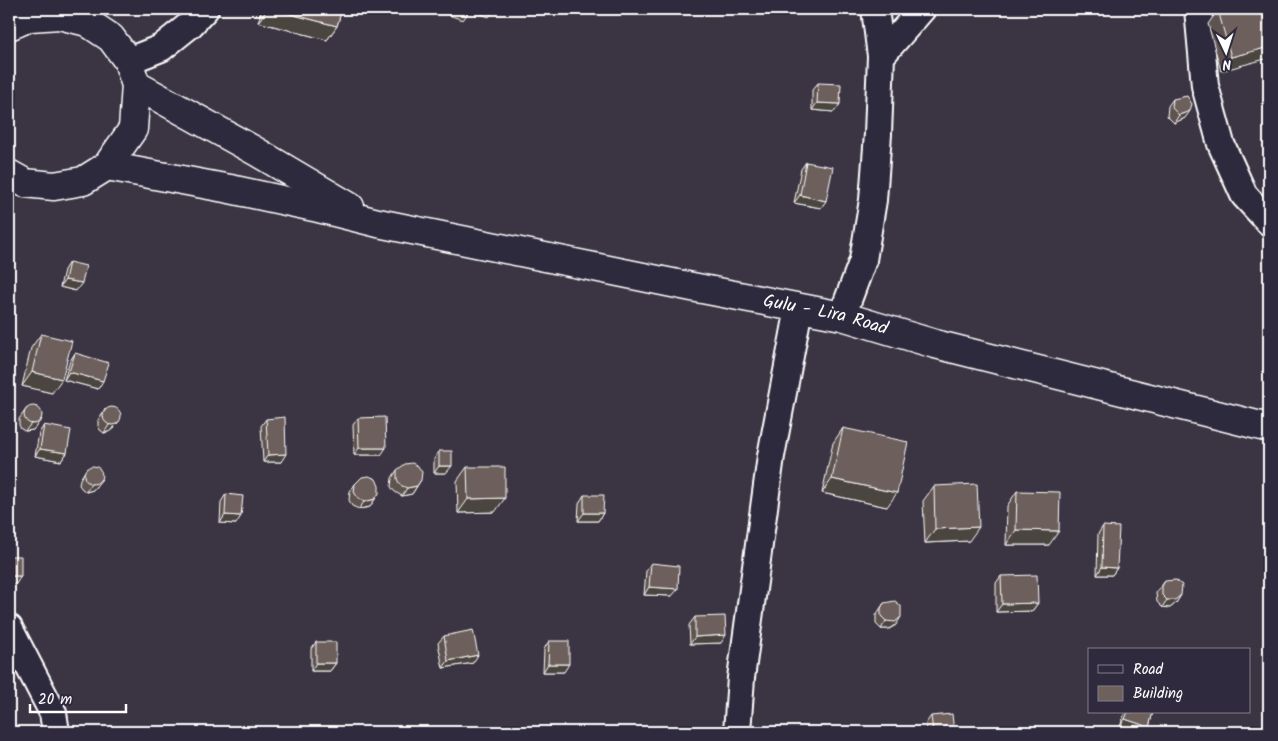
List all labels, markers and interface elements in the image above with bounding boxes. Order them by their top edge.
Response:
north arrow [1200,28,1250,78]
text: N [1222,53,1232,75]
street label: Gulu - Lira Road [761,287,893,344]
legend [1088,648,1250,714]
text: Road [1133,658,1164,682]
scale bar [30,681,126,713]
text: Building [1133,682,1183,706]
text: 20 m [38,688,72,712]

